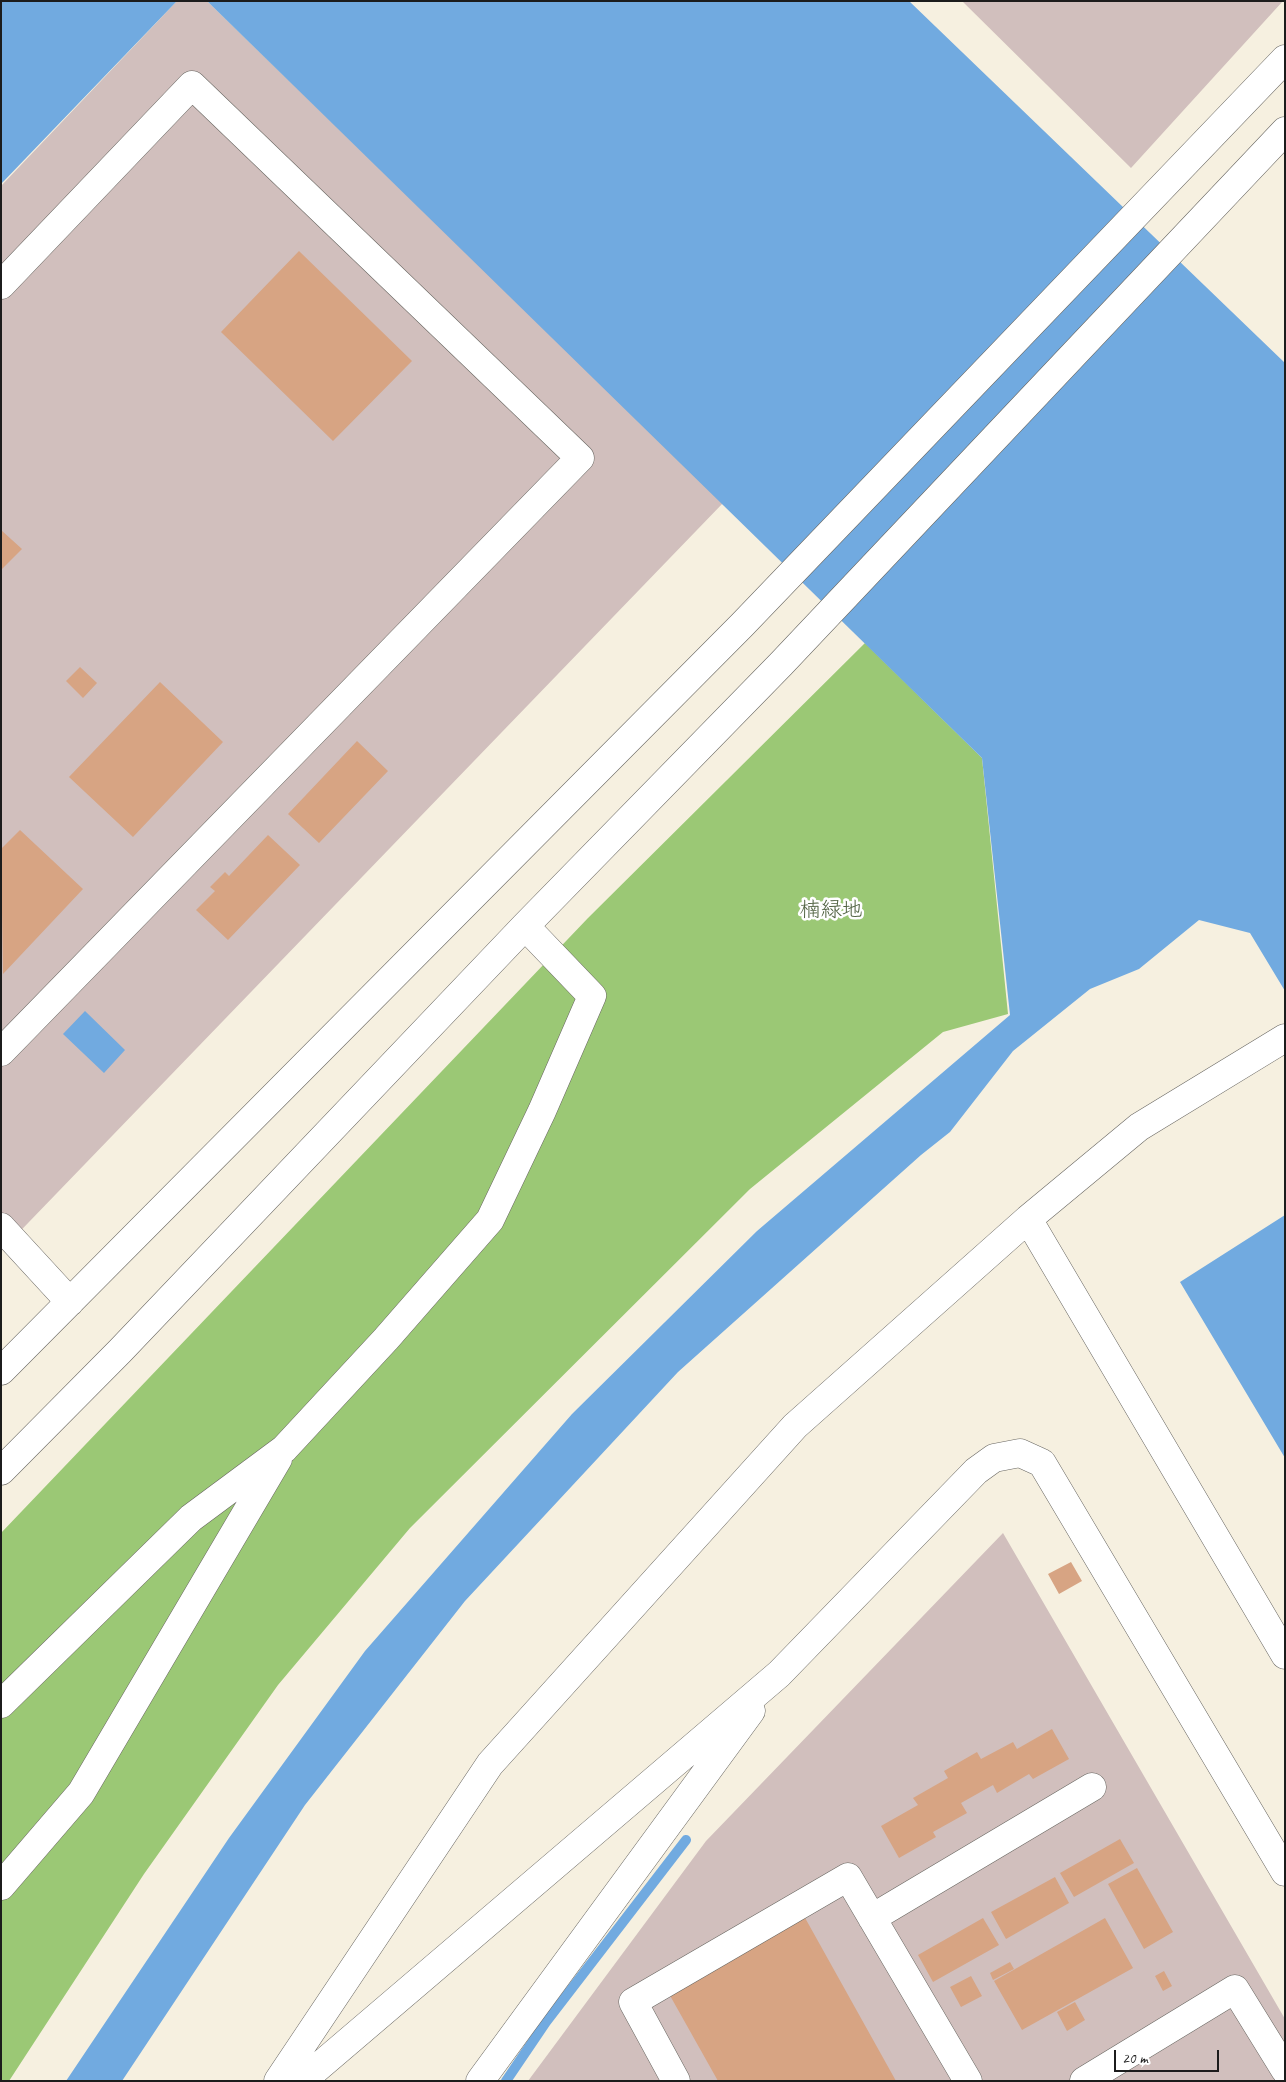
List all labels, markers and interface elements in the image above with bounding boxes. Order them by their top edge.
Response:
park label: 楠緑地 [800,897,862,923]
scale bar [1116,2040,1221,2072]
text: 20 m [1122,2049,1148,2068]

